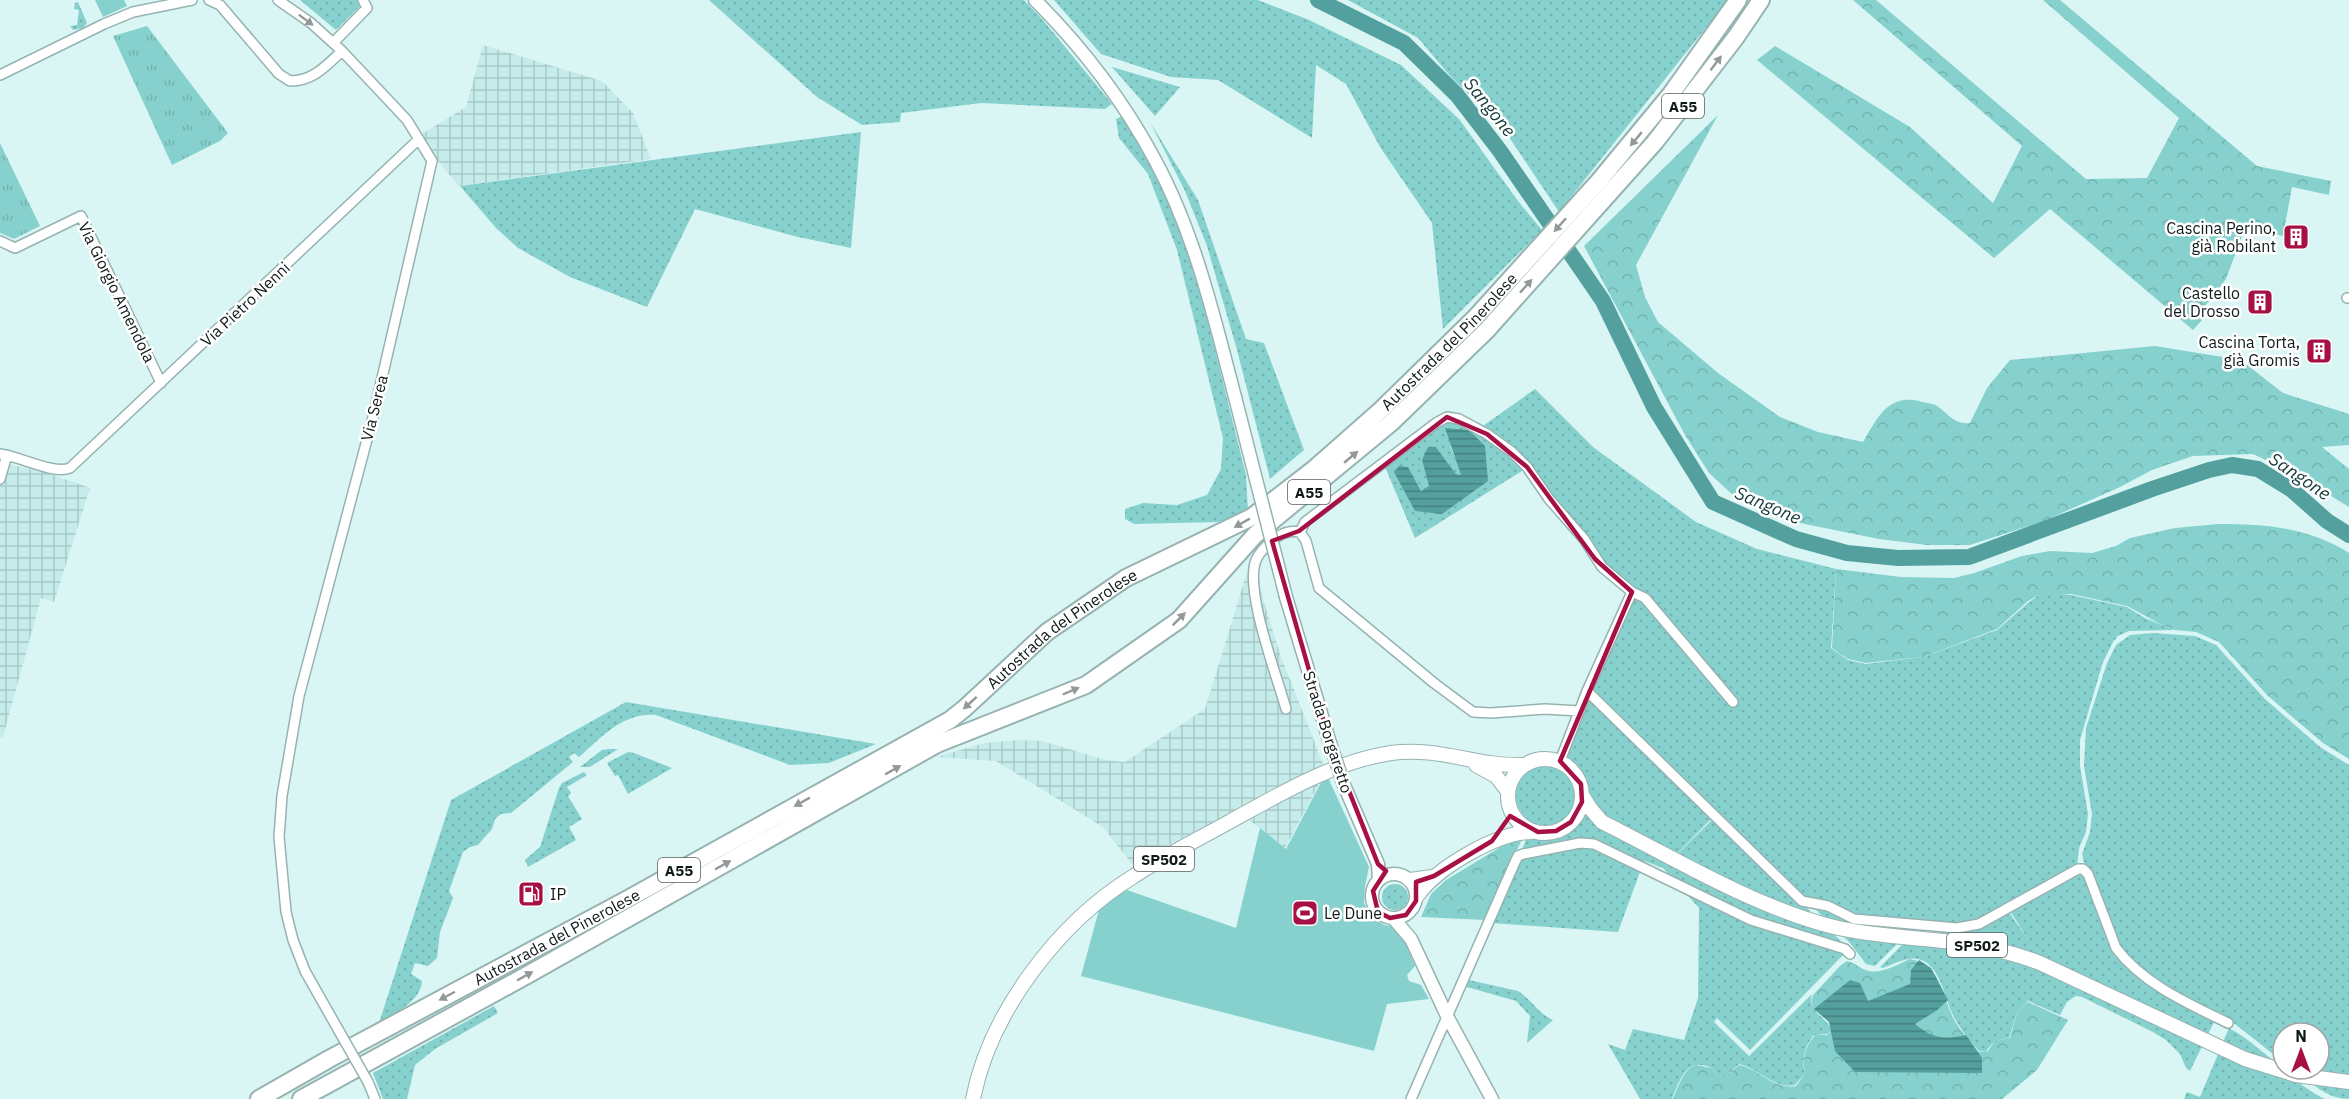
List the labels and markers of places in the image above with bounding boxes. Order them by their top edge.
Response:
place label: Cascina Perino, già Robilant [2166,218,2276,256]
building icon: Cascina Perino, già Robilant [2281,222,2311,252]
place label: Castello del Drosso [2164,283,2240,321]
building icon: Castello del Drosso [2245,287,2275,317]
place label: Cascina Torta, già Gromis [2199,332,2300,370]
building icon: Cascina Torta, già Gromis [2304,336,2334,366]
fuel station icon: IP [516,879,546,909]
place label: IP [550,884,566,904]
sports icon: Le Dune [1290,898,1320,928]
place label: Le Dune [1324,903,1382,923]

